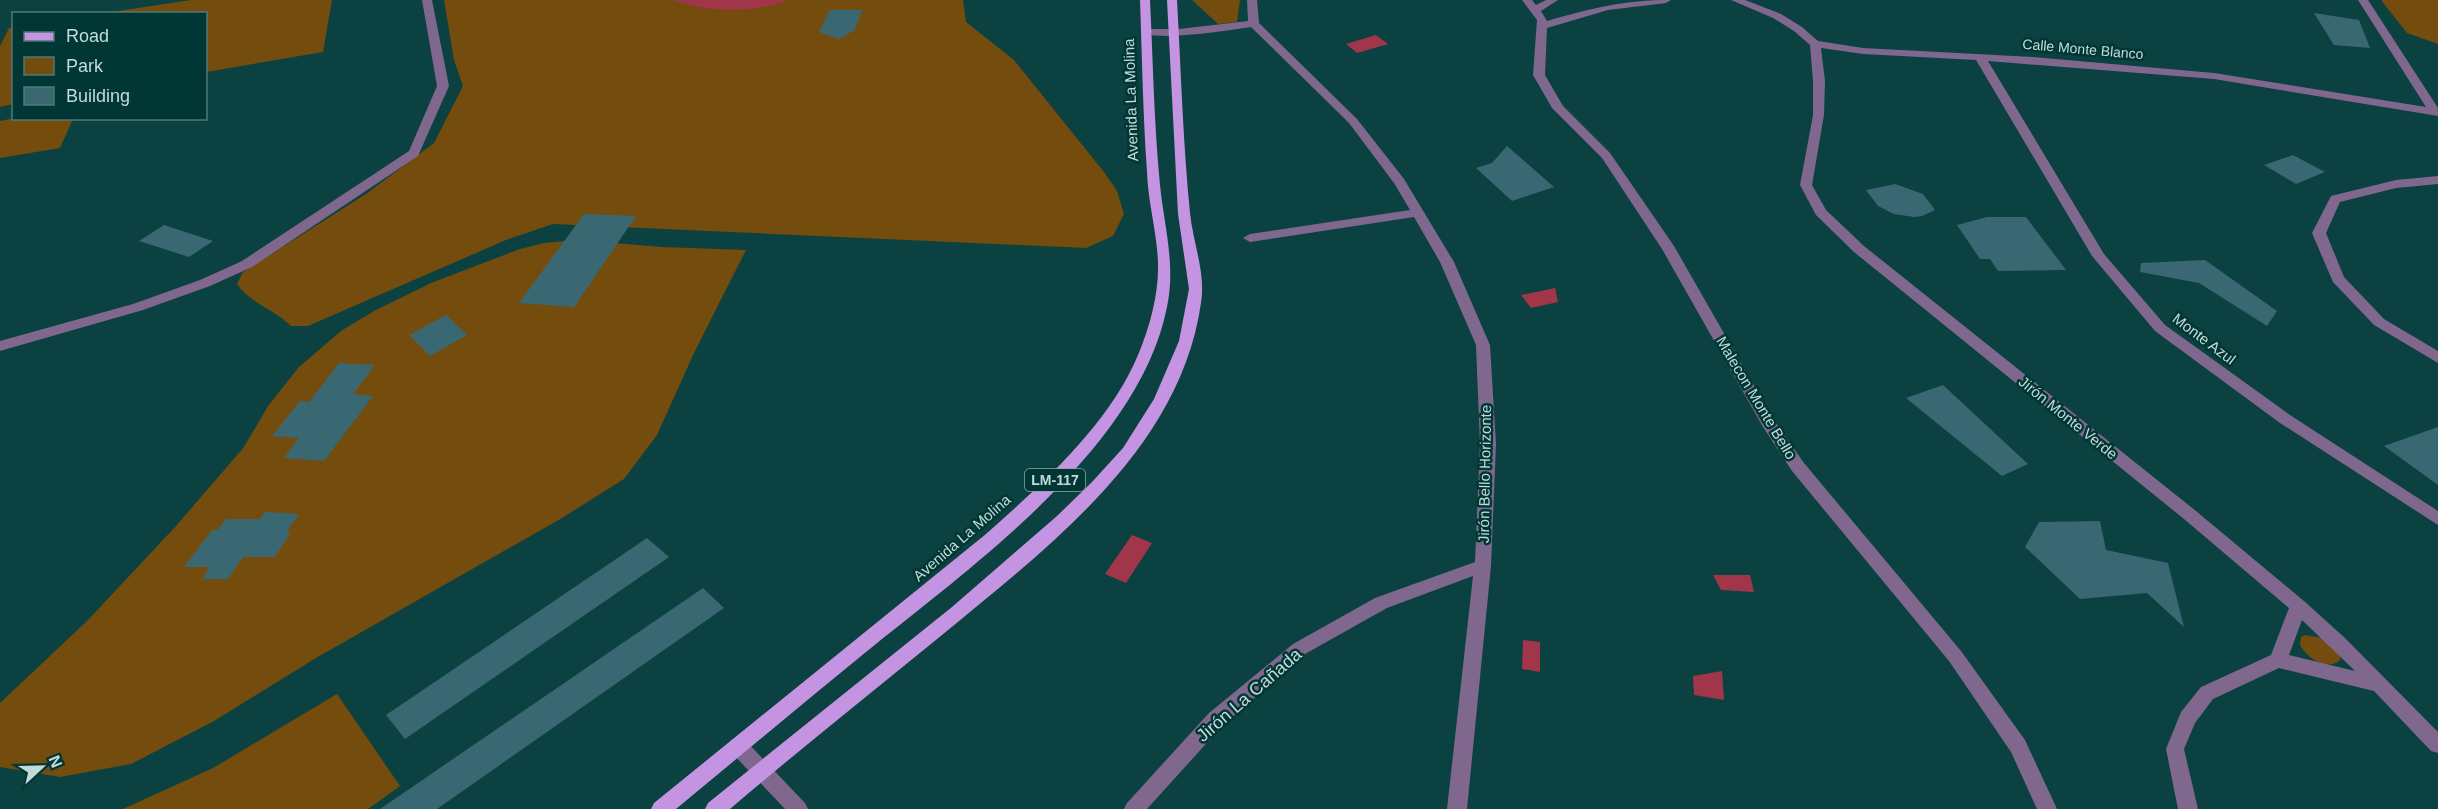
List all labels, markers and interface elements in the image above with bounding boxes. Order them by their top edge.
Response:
legend [12,12,207,120]
text: Road [66,26,109,46]
street label: Calle Monte Blanco [2022,36,2144,62]
street label: Avenida La Molina [1120,38,1141,162]
text: Park [66,56,104,76]
text: Building [66,86,130,106]
street label: Monte Azul [2170,309,2239,368]
street label: Malecon Monte Bello [1713,333,1800,462]
street label: Jirón Monte Verde [2016,373,2121,463]
street label: Jirón Bello Horizonte [1475,405,1494,543]
road number: LM-117 [1025,469,1085,491]
street label: Avenida La Molina [910,490,1014,584]
street label: Jirón La Cañada [1193,643,1306,746]
north arrow [12,737,72,797]
text: N [45,753,65,770]

